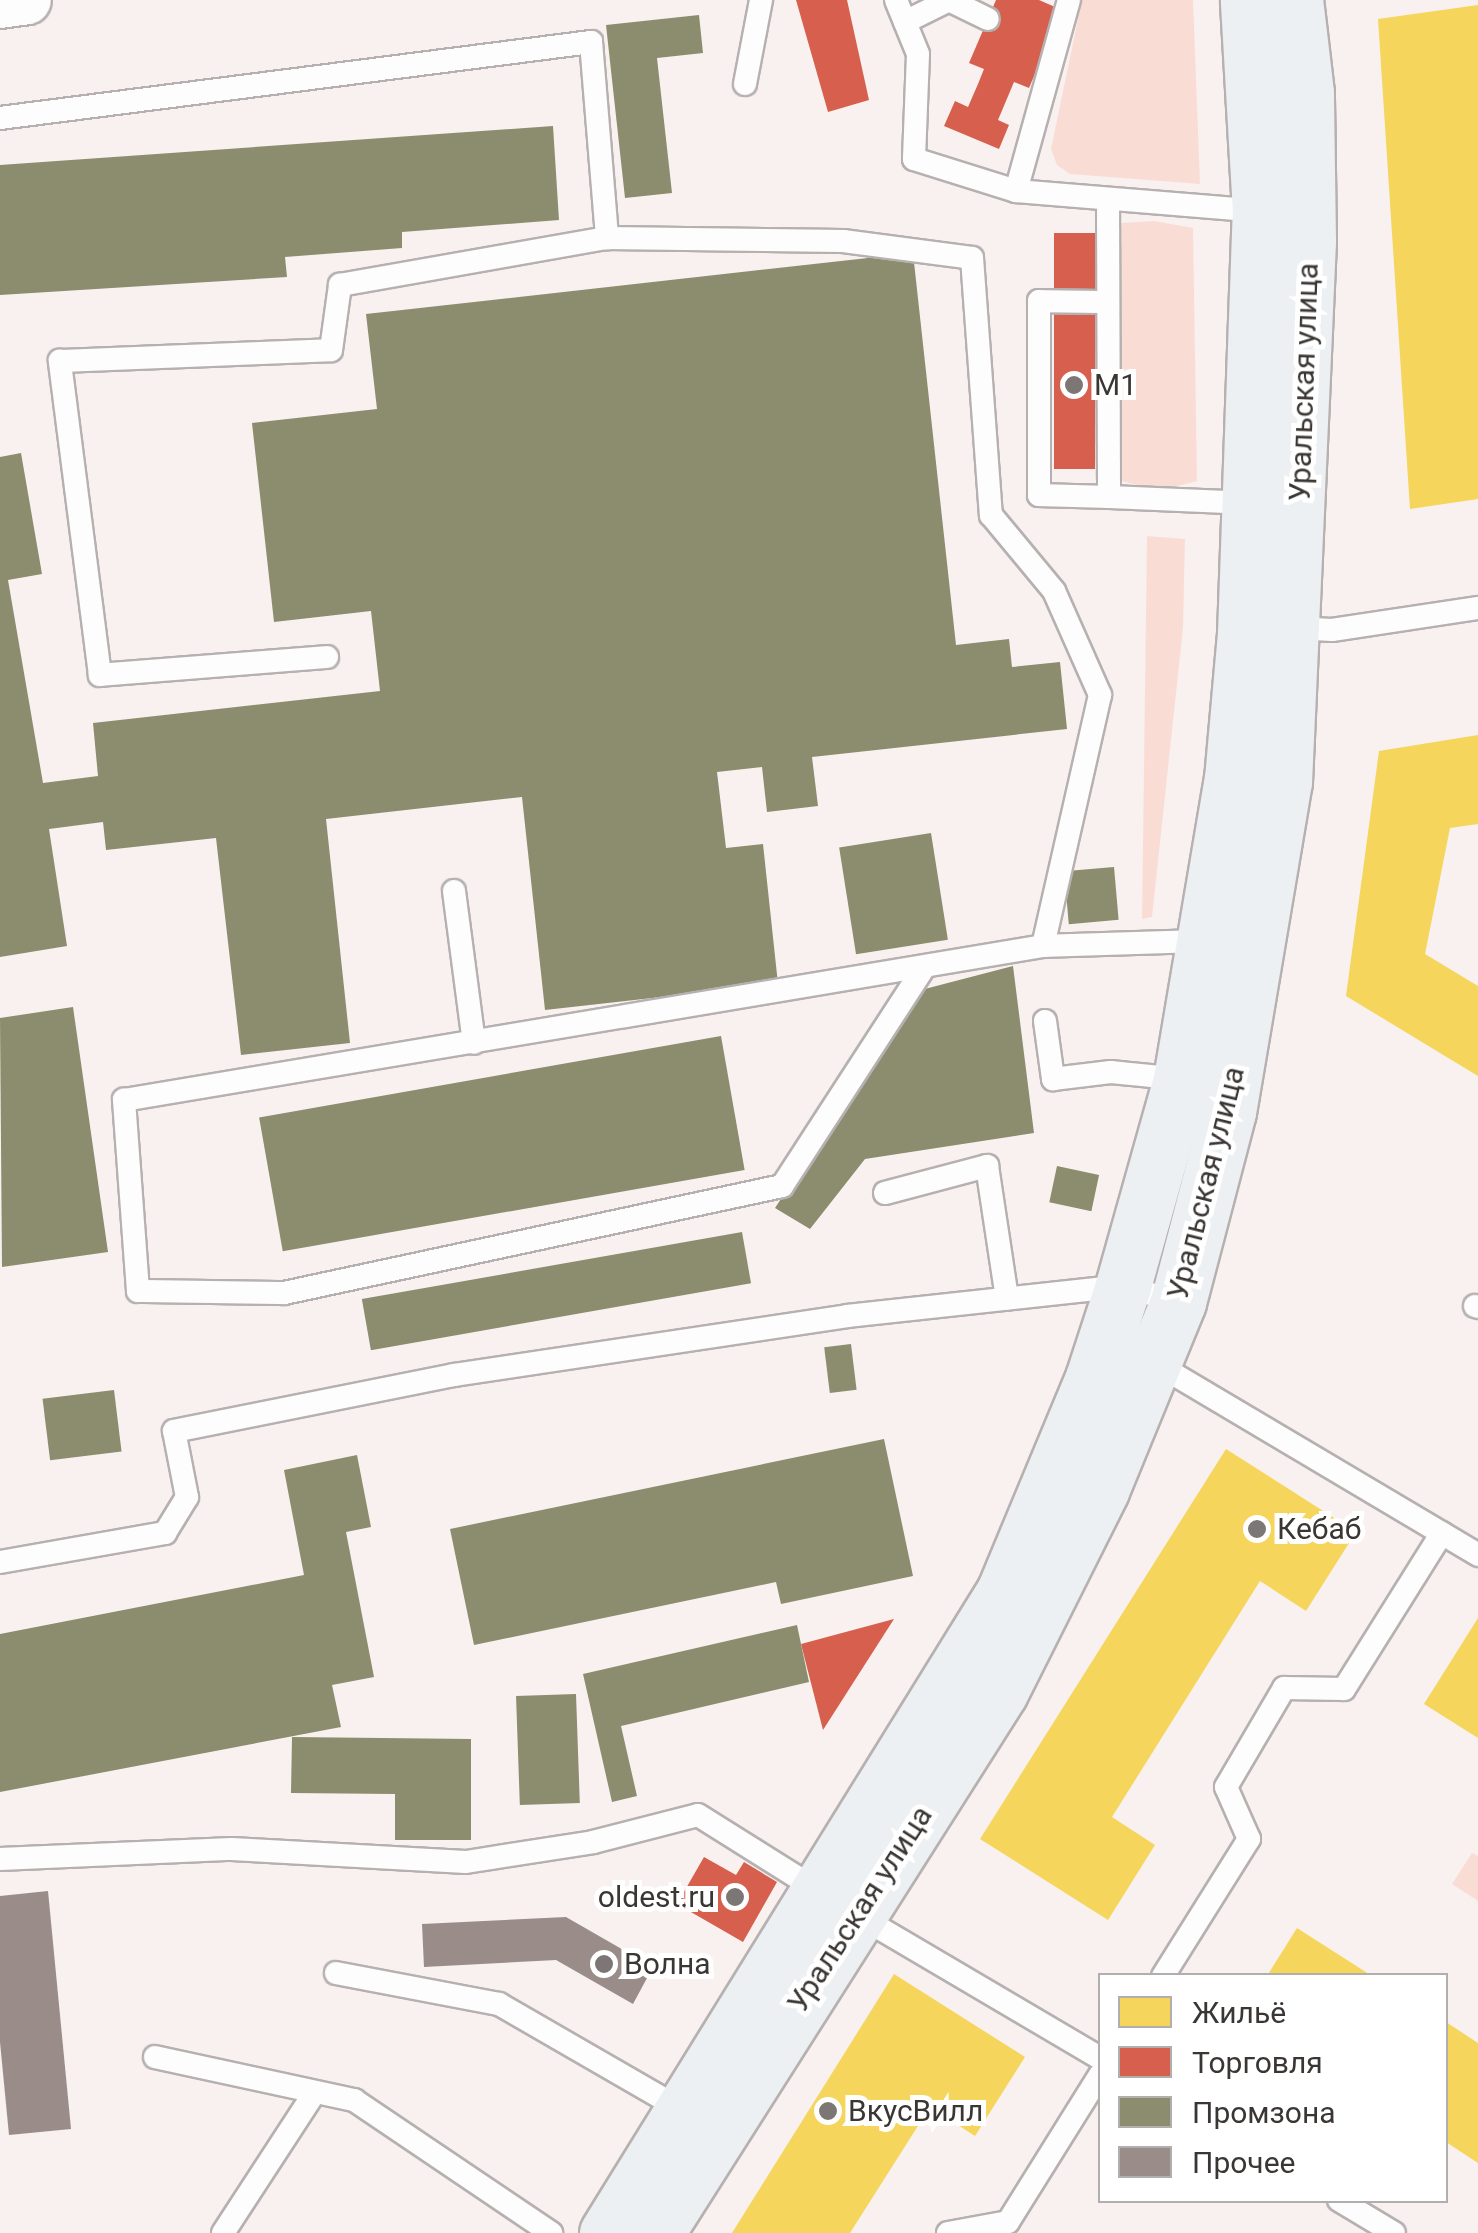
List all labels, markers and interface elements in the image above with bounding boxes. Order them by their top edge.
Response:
street label: Уральская улица [1282,262,1326,502]
place label: М1 [1094,367,1137,403]
marker: М1 [1063,374,1085,396]
street label: Уральская улица [1160,1063,1252,1303]
place label: Кебаб [1277,1511,1361,1547]
marker: Кебаб [1246,1518,1268,1540]
street label: Уральская улица [780,1799,940,2019]
place label: oldest.ru [598,1879,715,1915]
marker: oldest.ru [724,1886,746,1908]
place label: Волна [624,1946,711,1982]
marker: Волна [593,1953,615,1975]
legend [1098,1973,1448,2203]
text: Жильё [1192,1995,1286,2030]
text: Торговля [1192,2045,1323,2080]
place label: ВкусВилл [848,2093,983,2129]
text: Промзона [1192,2095,1336,2130]
marker: ВкусВилл [817,2100,839,2122]
text: Прочее [1192,2145,1296,2180]

